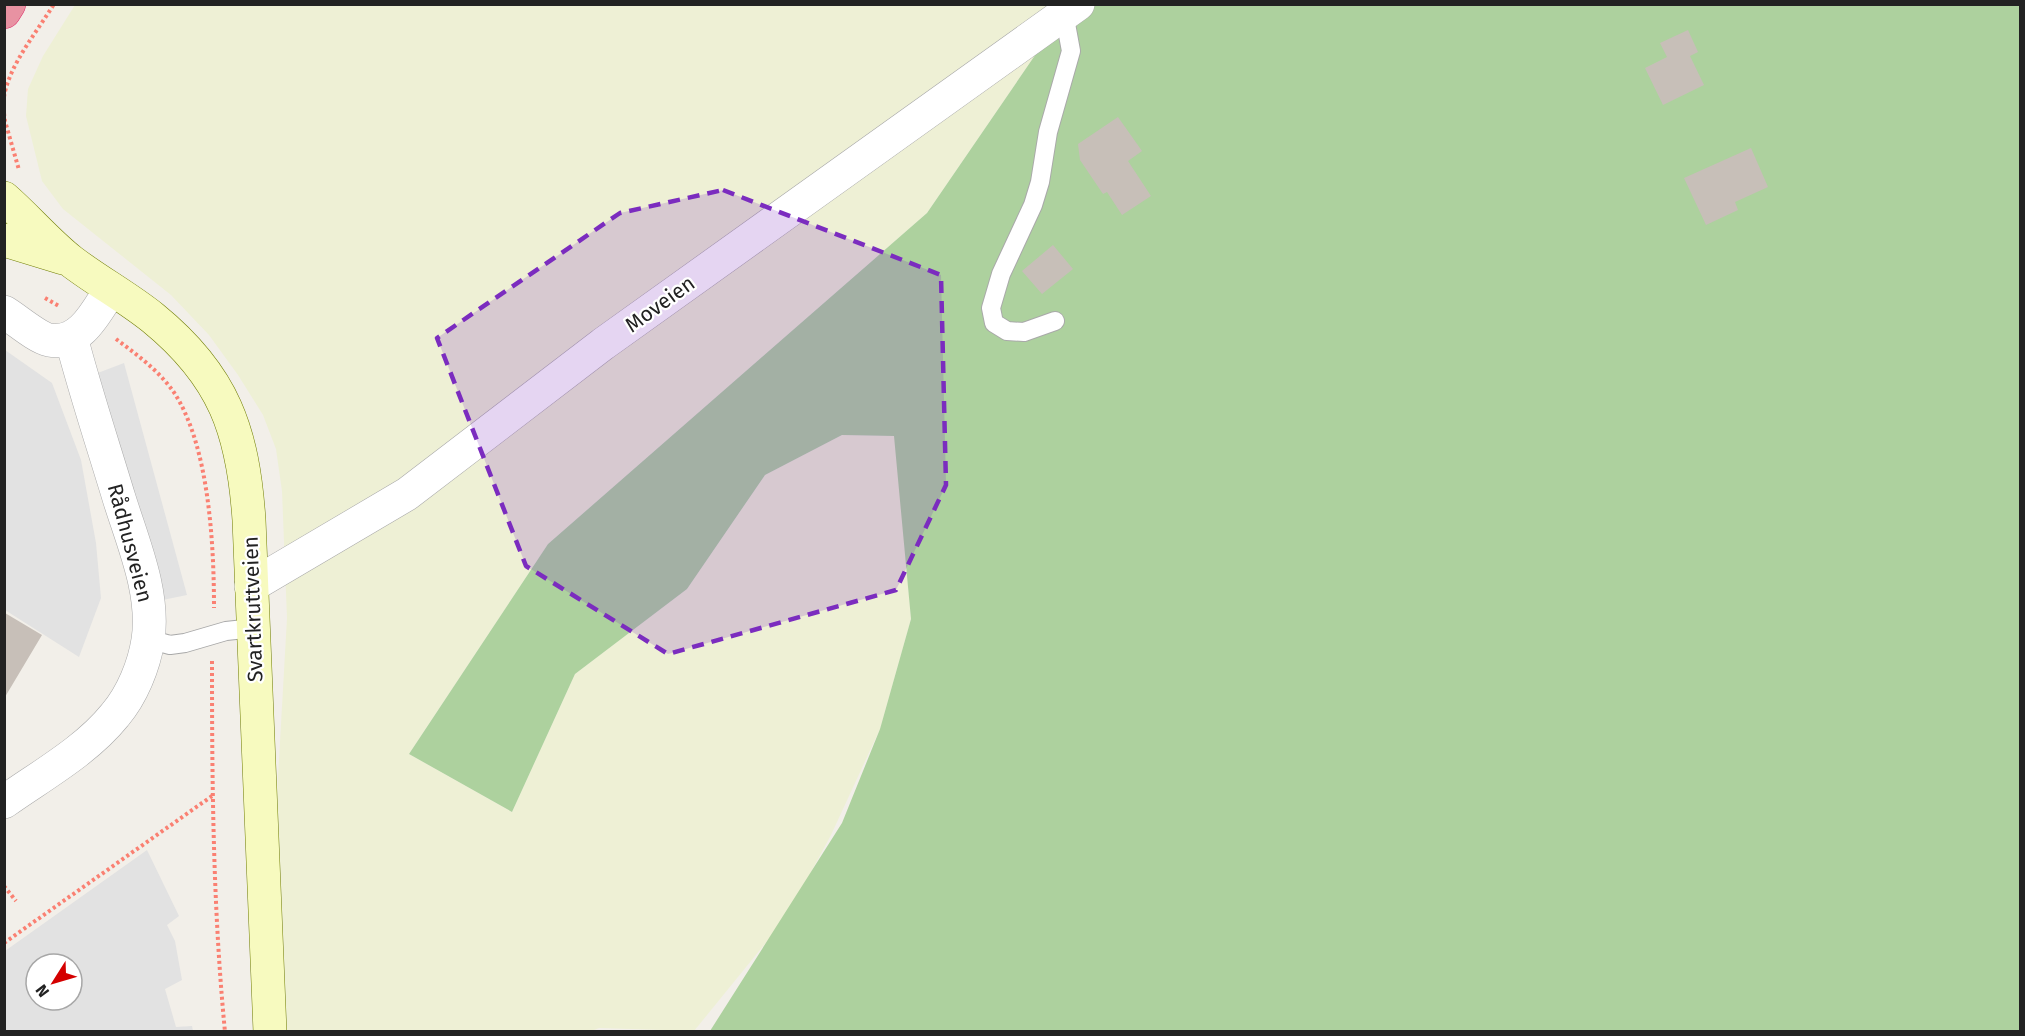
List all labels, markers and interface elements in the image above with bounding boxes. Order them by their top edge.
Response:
street label: Moveien [620,270,700,338]
street label: Rådhusveien [102,481,158,605]
street label: Svartkruttveien [237,536,269,682]
north arrow [24,952,84,1012]
text: N [32,981,53,1001]

